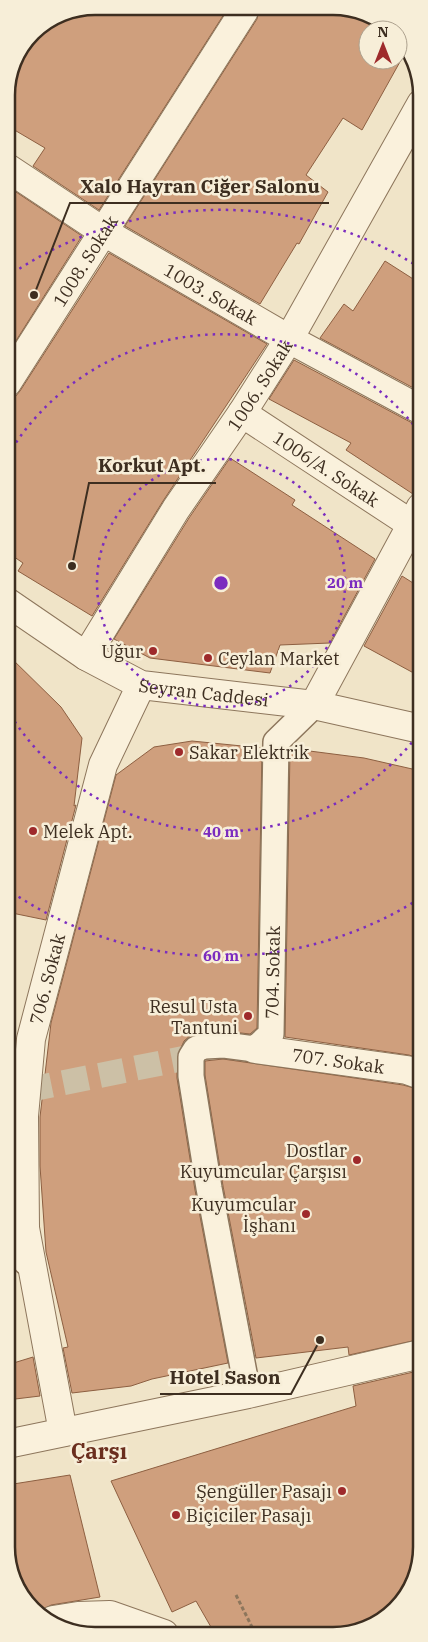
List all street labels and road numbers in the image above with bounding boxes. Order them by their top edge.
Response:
street label: 1008. Sokak [47,210,123,311]
street label: 1003. Sokak [160,258,262,330]
street label: 1006. Sokak [222,335,298,435]
street label: 1006/A. Sokak [269,425,384,512]
street label: Seyran Caddesi [137,673,270,711]
street label: 704. Sokak [260,925,284,1019]
street label: 706. Sokak [24,930,70,1027]
street label: 707. Sokak [291,1043,386,1078]

